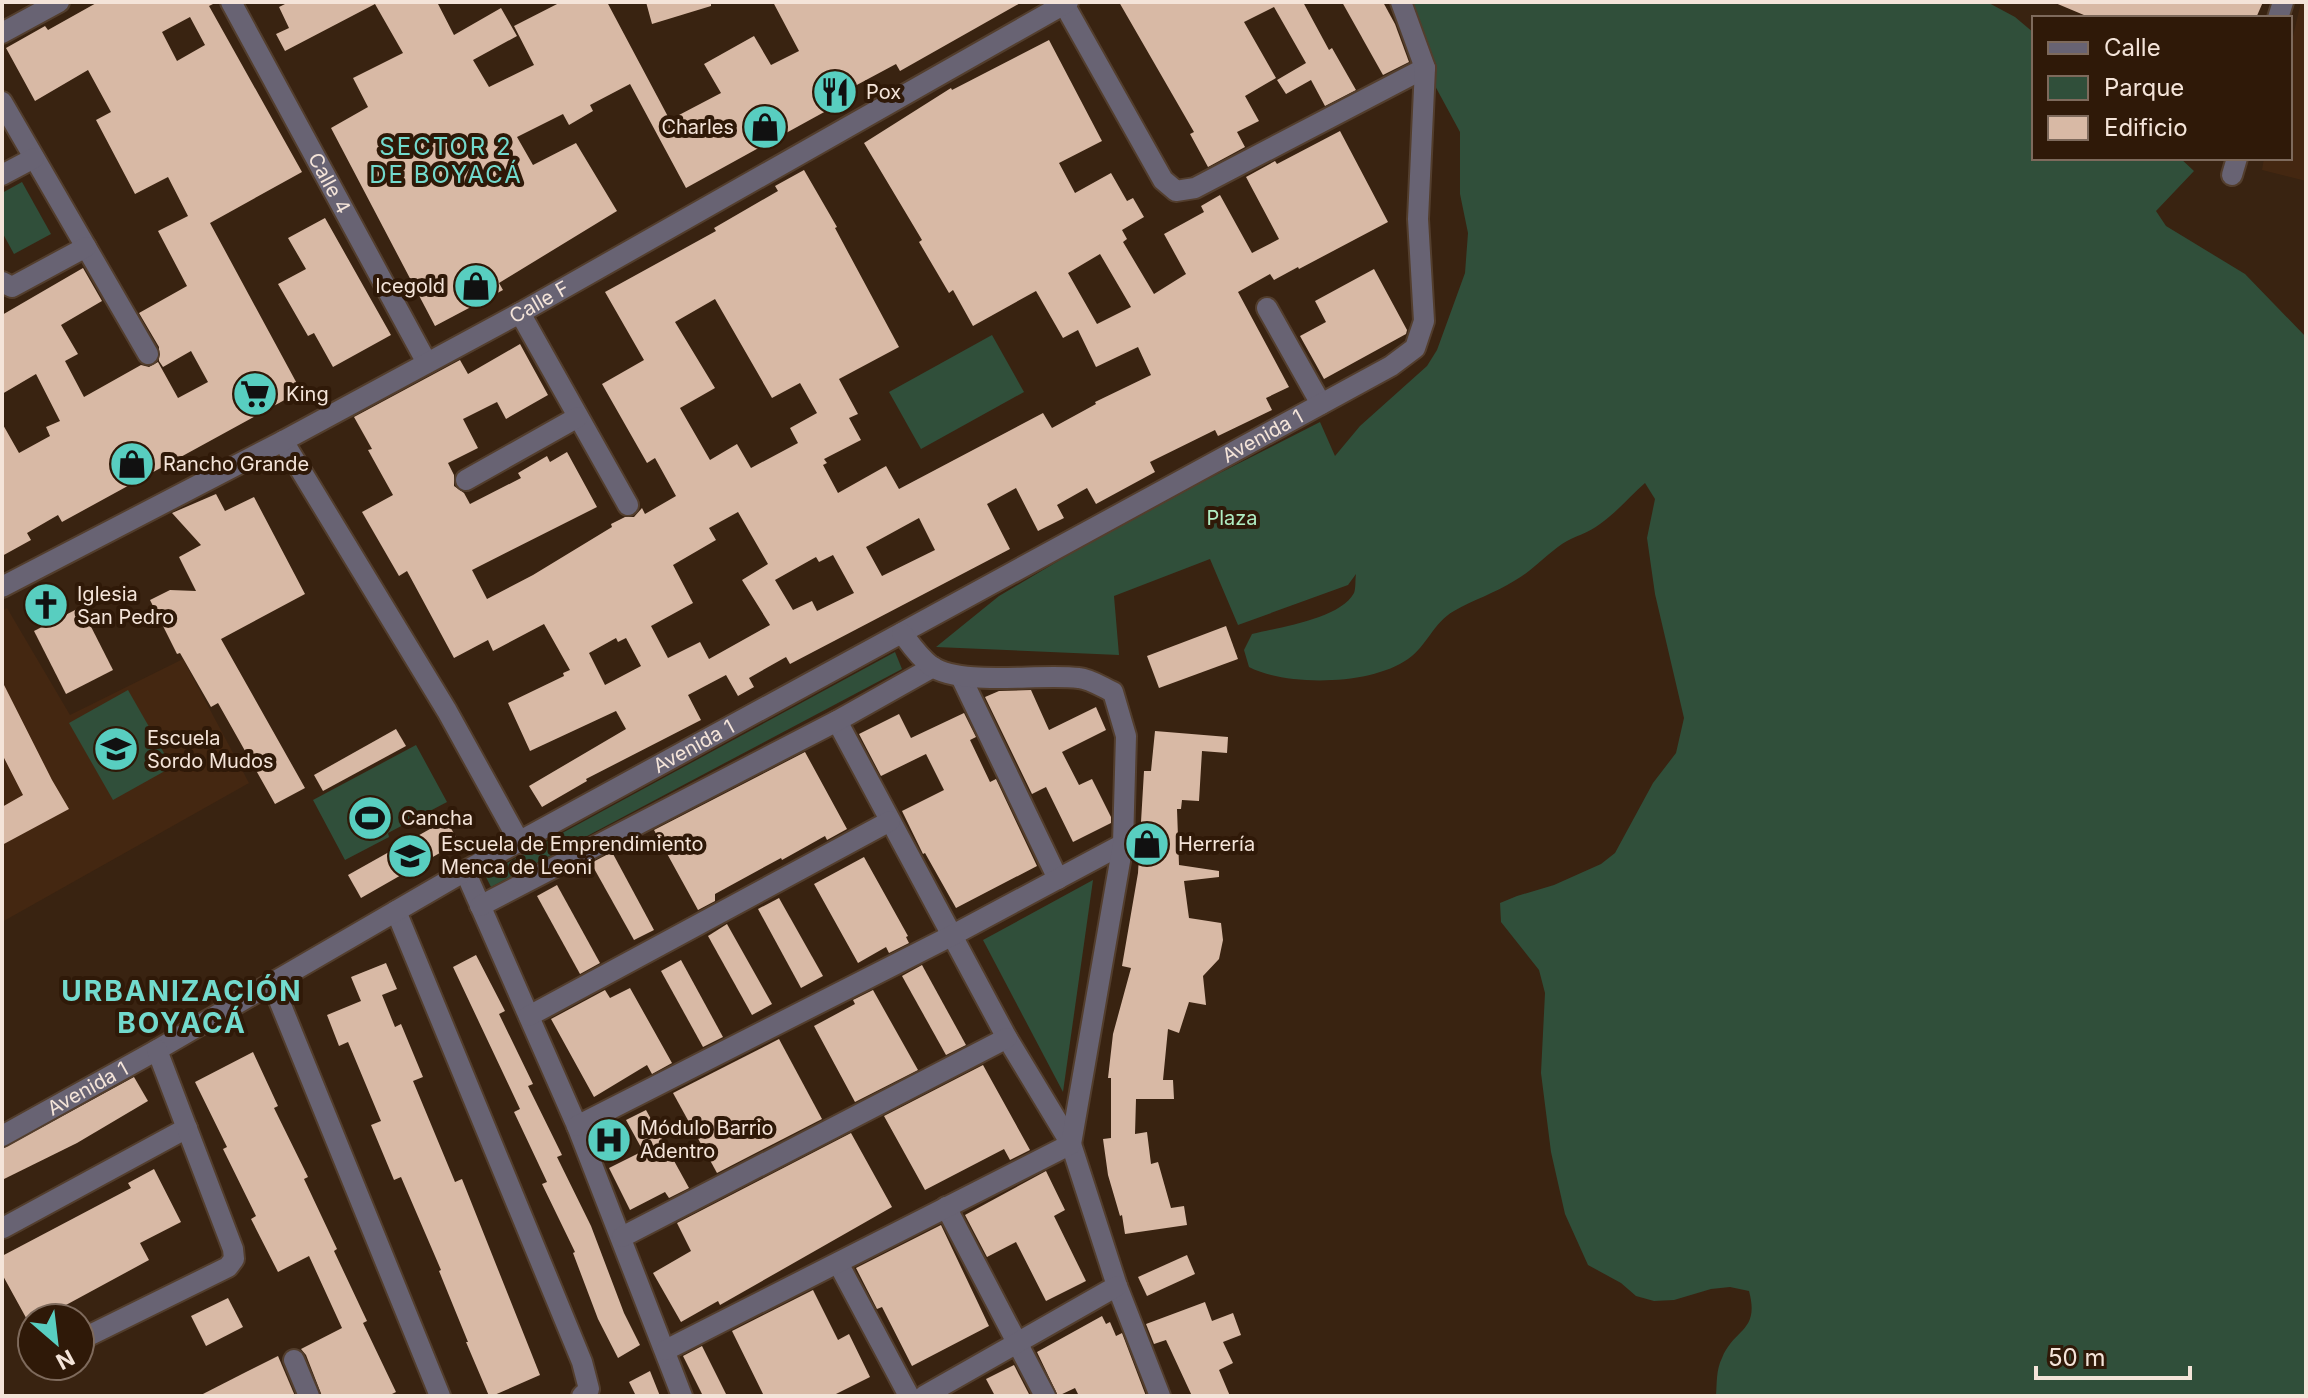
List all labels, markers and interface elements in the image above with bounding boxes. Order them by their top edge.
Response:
legend [2032,16,2292,160]
text: Calle [2104,33,2161,62]
restaurant icon: Pox [811,68,859,116]
text: Parque [2104,73,2184,102]
place label: Pox [866,80,901,104]
shop icon: Charles [741,103,789,151]
text: Edificio [2104,113,2188,142]
place label: Charles [661,115,734,139]
district label: SECTOR 2 DE BOYACÁ [369,132,523,189]
street label: Calle 4 [303,148,356,218]
shop icon: Icegold [452,262,500,310]
place label: Icegold [375,274,445,298]
street label: Calle F [505,276,573,328]
supermarket icon: King [231,370,279,418]
place label: King [286,382,329,406]
street label: Avenida 1 [1218,404,1307,468]
shop icon: Rancho Grande [108,440,156,488]
place label: Rancho Grande [163,452,309,476]
park label: Plaza [1206,506,1258,530]
church icon: Iglesia San Pedro [22,581,70,629]
place label: Iglesia San Pedro [77,582,174,629]
street label: Avenida 1 [649,714,738,778]
school or university icon: Escuela Sordo Mudos [92,725,140,773]
place label: Escuela Sordo Mudos [147,726,274,773]
sports icon: Cancha [346,794,394,842]
place label: Cancha [401,806,473,830]
shop icon: Herrería [1123,820,1171,868]
school or university icon: Escuela de Emprendimiento Menca de Leoni [386,832,434,880]
place label: Escuela de Emprendimiento Menca de Leoni [441,832,703,879]
place label: Herrería [1178,832,1255,856]
district label: URBANIZACIÓN BOYACÁ [61,974,303,1040]
street label: Avenida 1 [43,1056,132,1121]
hospital icon: Módulo Barrio Adentro [585,1116,633,1164]
place label: Módulo Barrio Adentro [640,1116,773,1163]
north arrow [16,1302,96,1382]
scale bar [2036,1330,2190,1380]
text: 50 m [2048,1343,2106,1372]
text: N [52,1344,79,1375]

